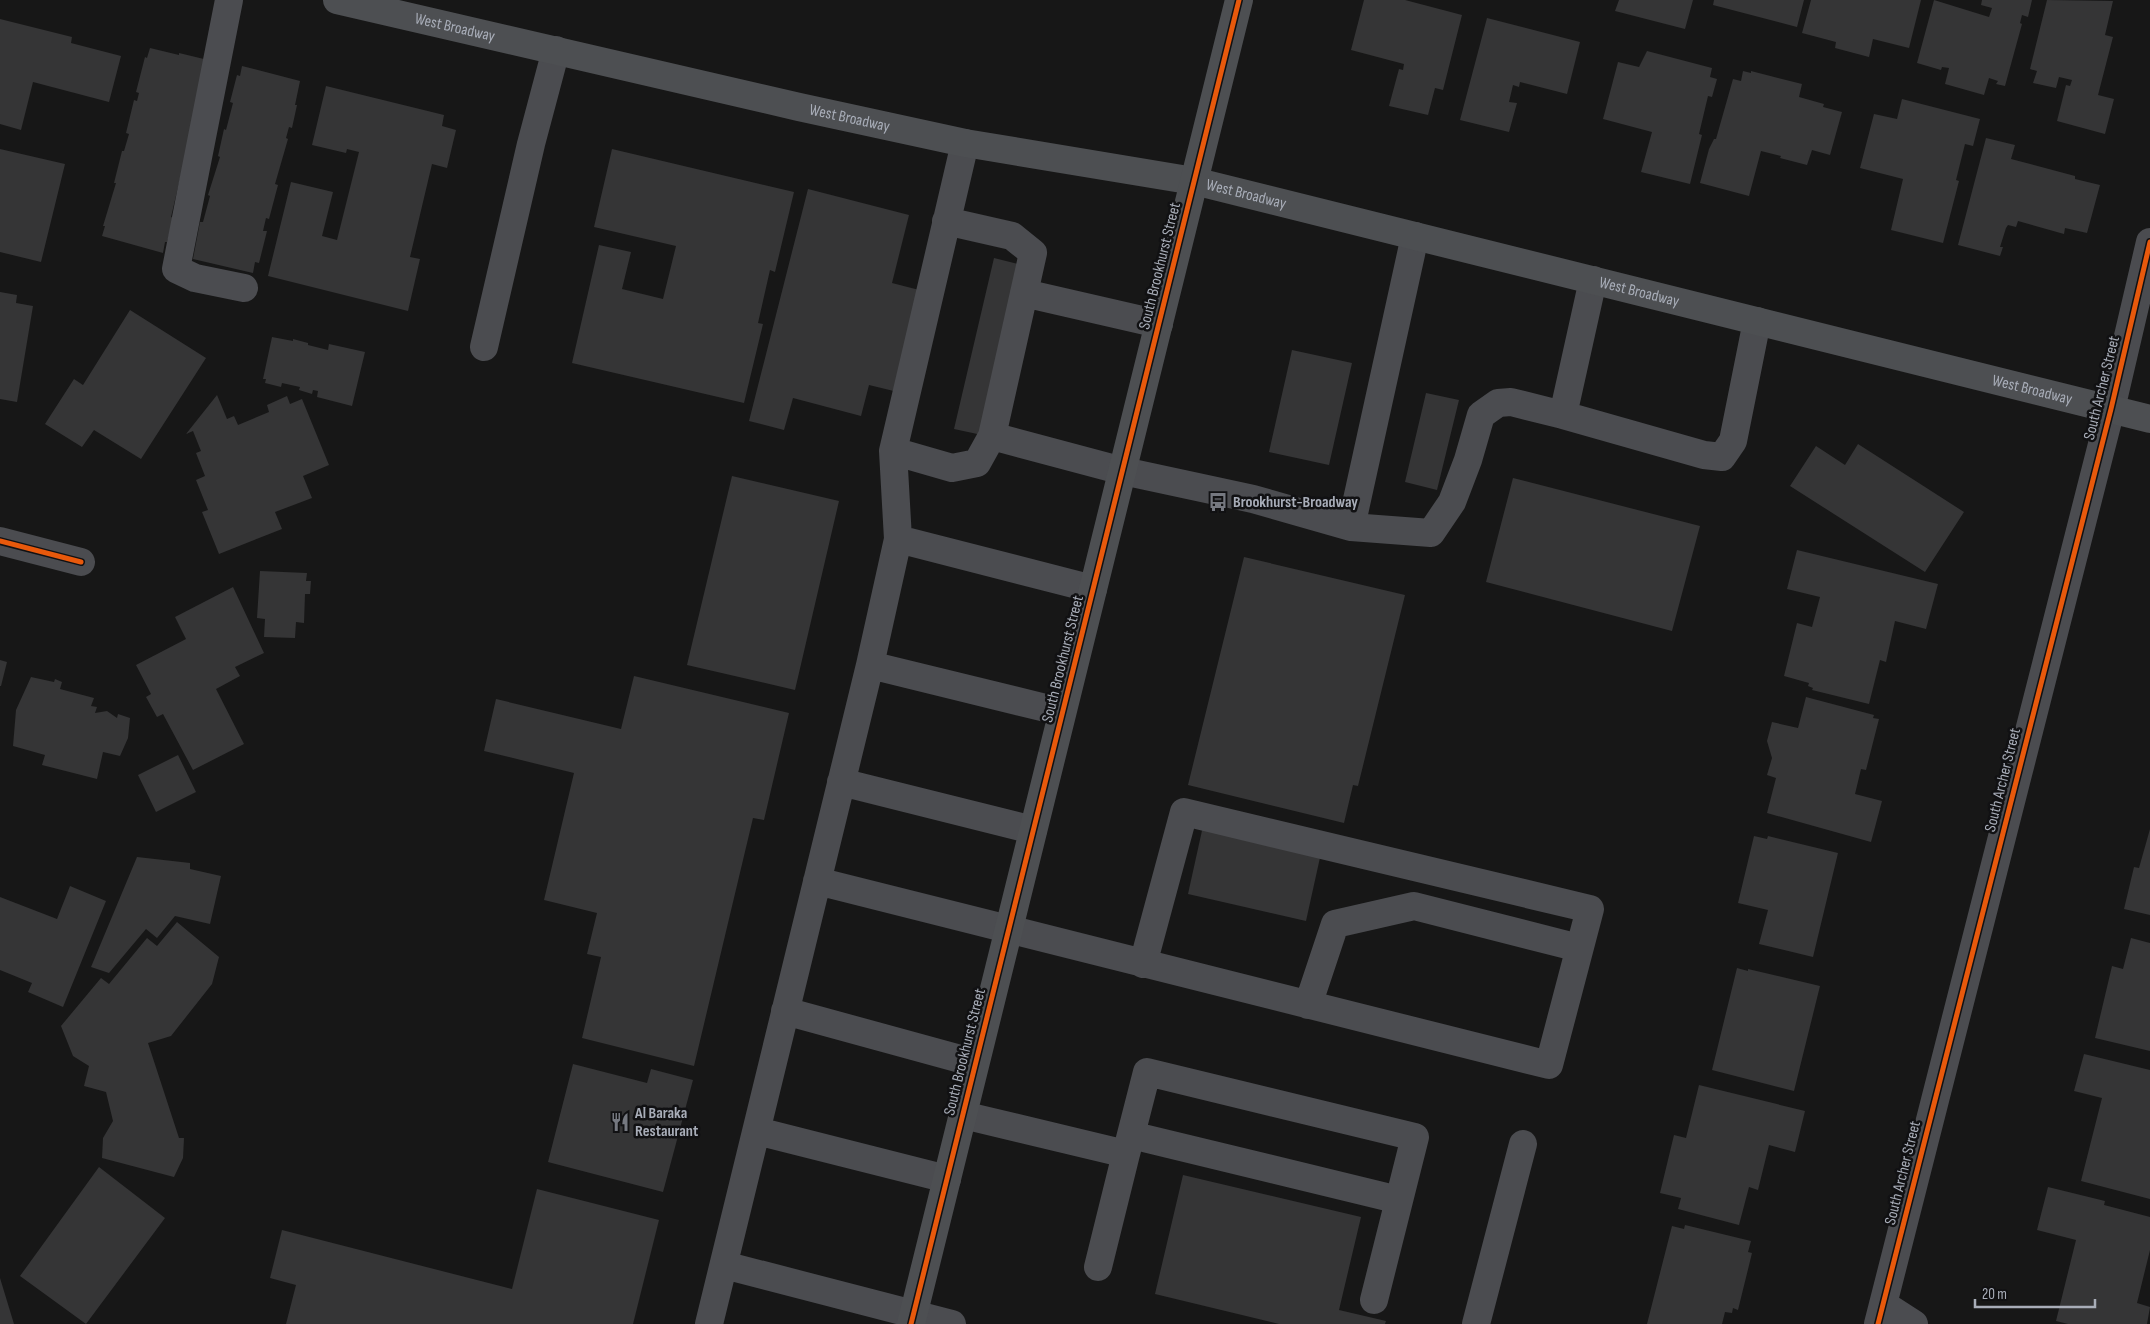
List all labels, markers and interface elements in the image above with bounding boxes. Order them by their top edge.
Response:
street label: West Broadway [413,9,497,46]
street label: West Broadway [808,100,892,136]
street label: West Broadway [1204,175,1288,213]
street label: South Brookhurst Street [1135,200,1185,331]
street label: West Broadway [1597,273,1681,311]
street label: South Archer Street [2080,334,2124,442]
street label: West Broadway [1990,371,2074,409]
bus stop icon: Brookhurst-Broadway [1207,491,1229,513]
place label: Brookhurst-Broadway [1233,493,1358,512]
street label: South Brookhurst Street [1038,593,1088,724]
street label: South Archer Street [1981,726,2025,834]
street label: South Brookhurst Street [940,986,990,1117]
place label: Al Baraka Restaurant [634,1104,698,1141]
restaurant icon: Al Baraka Restaurant [609,1111,631,1133]
street label: South Archer Street [1881,1119,1925,1227]
scale bar [1975,1276,2095,1308]
text: 20 m [1982,1285,2007,1304]

